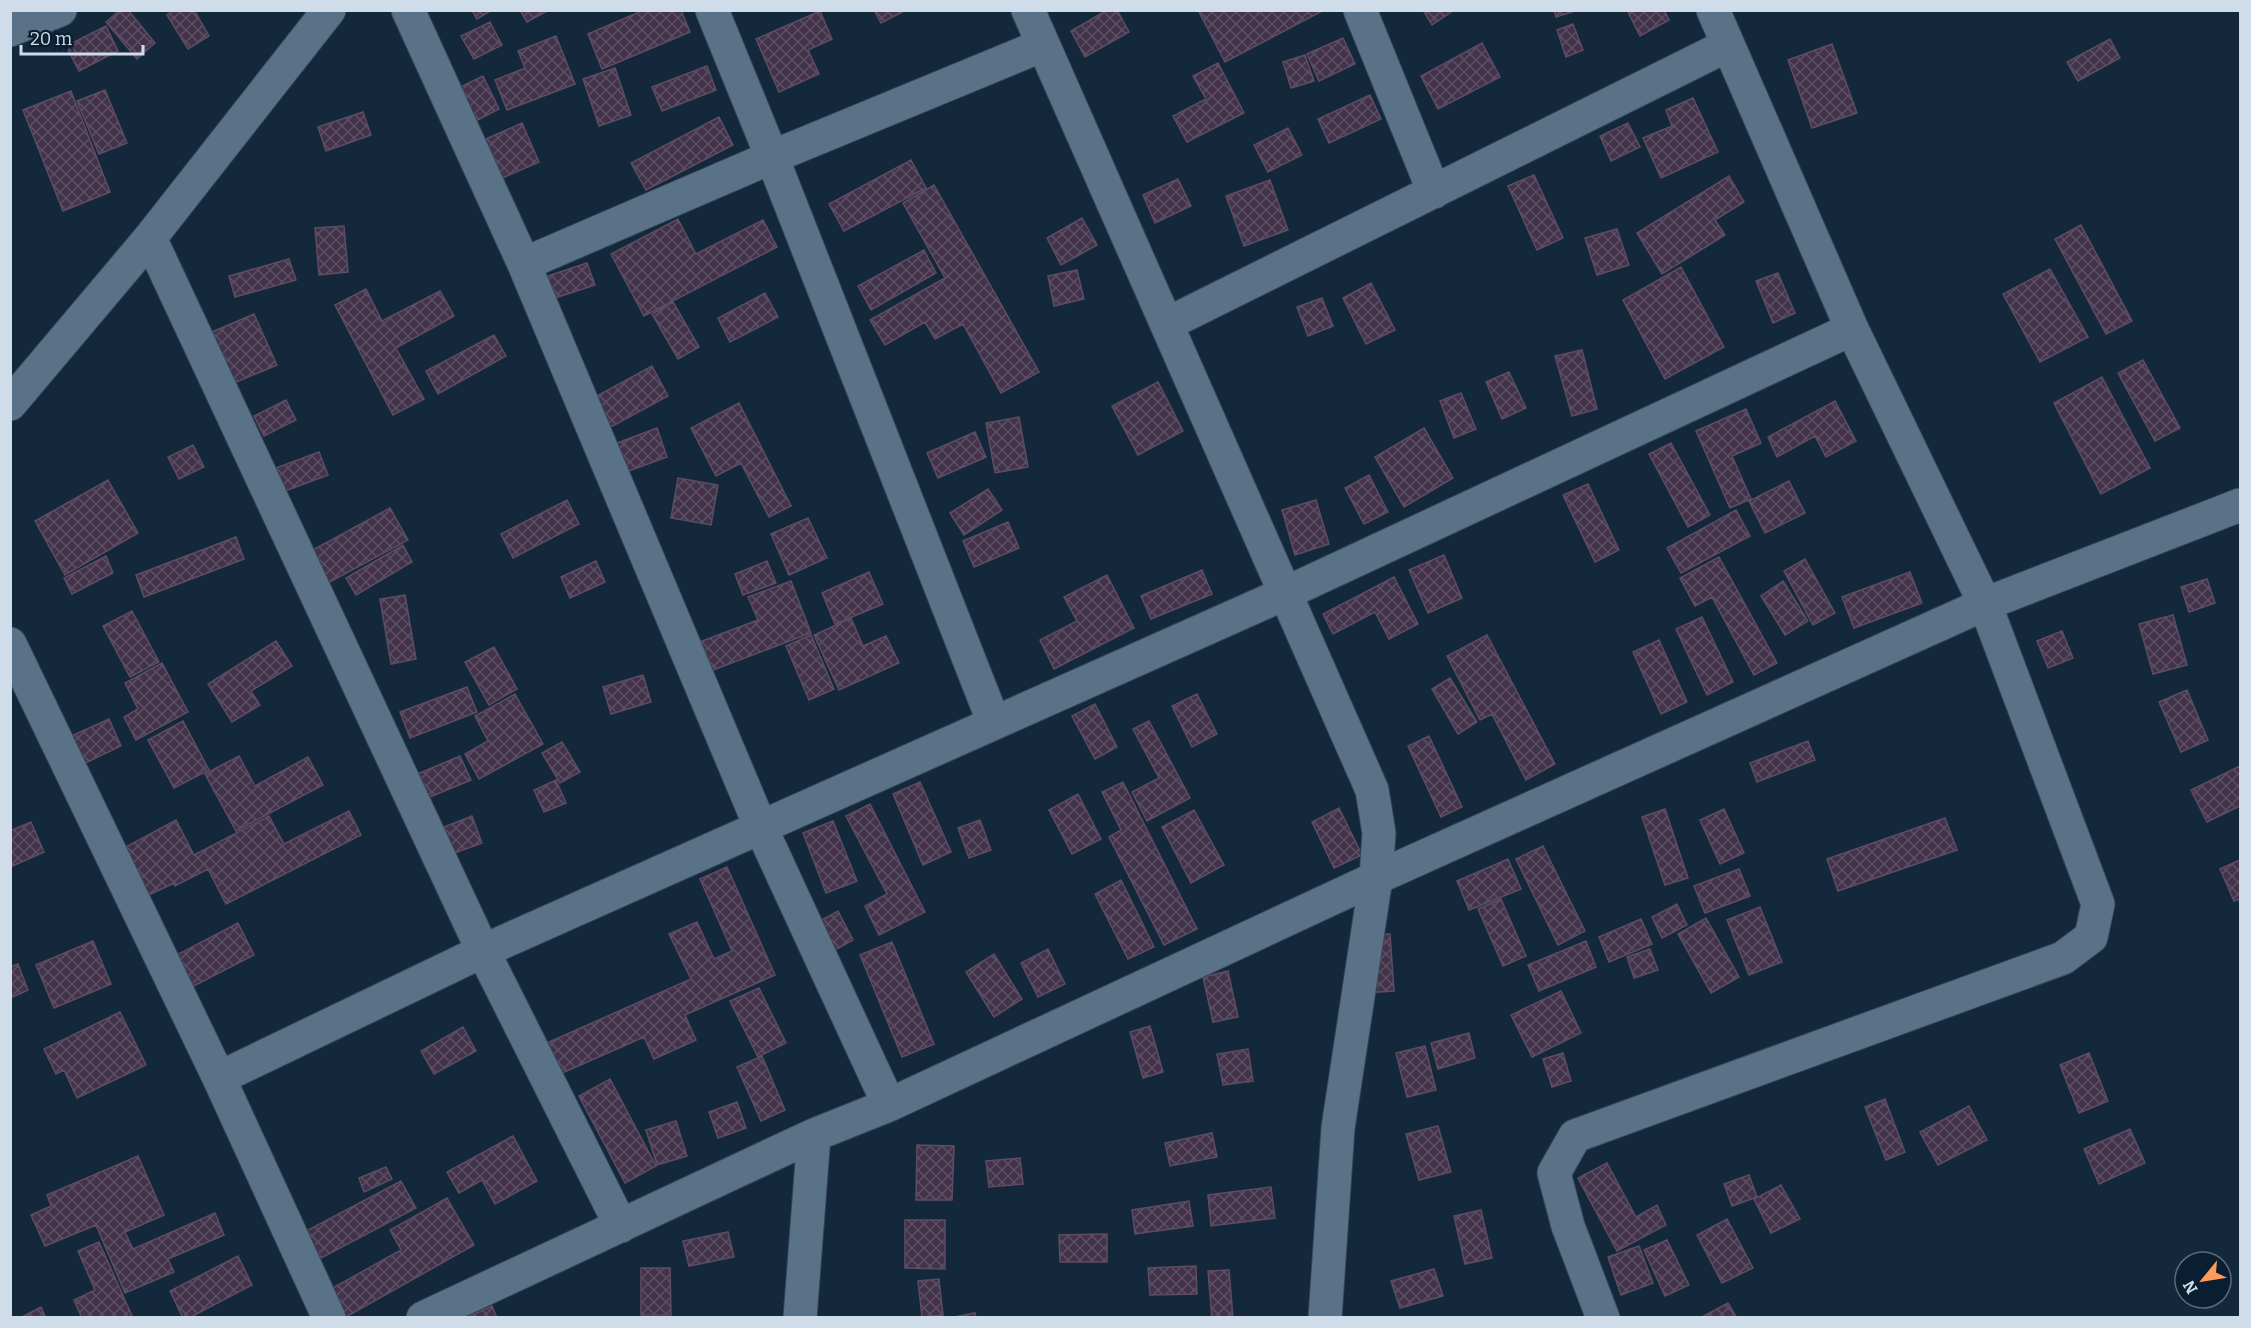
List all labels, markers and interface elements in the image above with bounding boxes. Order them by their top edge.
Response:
scale bar [21,18,142,56]
text: 20 m [30,28,72,50]
north arrow [2173,1250,2233,1310]
text: N [2179,1277,2202,1297]

